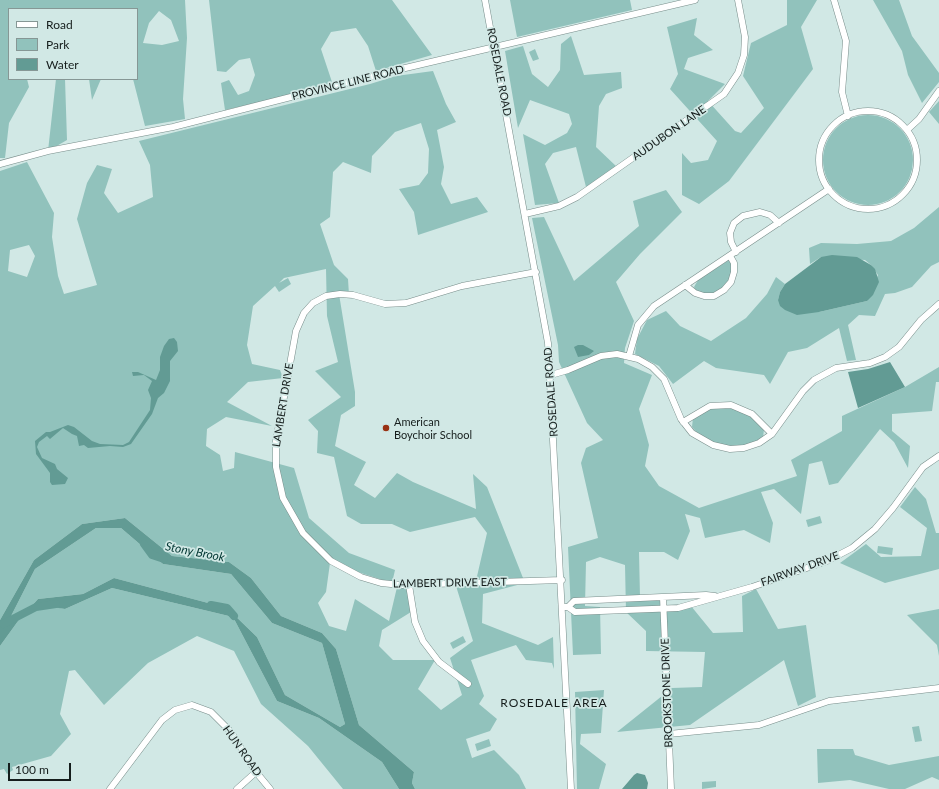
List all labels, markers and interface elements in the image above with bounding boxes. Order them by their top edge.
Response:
legend [8,8,138,80]
text: Road [46,17,73,32]
street label: ROSEDALE ROAD [484,27,514,117]
text: Park [46,37,69,52]
text: Water [46,57,79,72]
street label: PROVINCE LINE ROAD [291,63,405,103]
street label: AUDUBON LANE [630,103,708,163]
street label: ROSEDALE ROAD [541,347,561,437]
street label: LAMBERT DRIVE [270,362,296,448]
place label: American Boychoir School [394,415,472,441]
marker: American Boychoir School [381,423,391,433]
water label: Stony Brook [164,539,226,565]
street label: FAIRWAY DRIVE [759,549,841,589]
street label: LAMBERT DRIVE EAST [393,575,507,591]
street label: BROOKSTONE DRIVE [658,638,676,748]
district label: ROSEDALE AREA [500,696,608,710]
street label: HUN ROAD [220,723,264,779]
scale bar [10,755,73,781]
text: 100 m [15,762,49,777]

